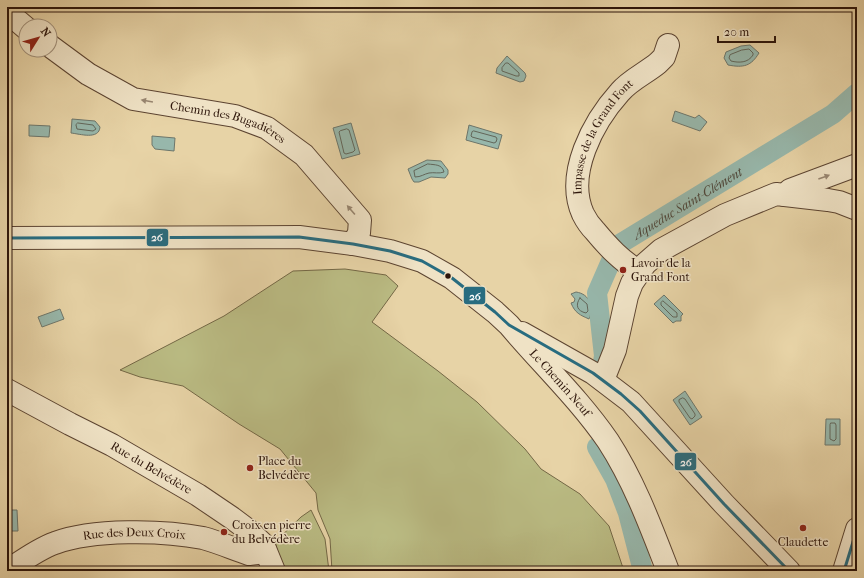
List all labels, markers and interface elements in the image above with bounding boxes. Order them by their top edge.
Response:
north arrow [18,18,58,58]
scale bar [718,18,775,44]
text: N [38,25,54,40]
text: 20 m [724,25,749,39]
street label: Impasse de la Grand Font [570,76,636,195]
one-way arrow [141,98,153,104]
street label: Chemin des Bugadières [169,98,289,147]
water label: Aqueduc Saint-Clément [629,164,746,243]
one-way arrow [818,174,830,180]
one-way arrow [347,205,356,215]
line badge: 26 [146,228,169,247]
text: 26 [151,231,164,244]
place label: Lavoir de la Grand Font [631,256,691,284]
marker: Lavoir de la Grand Font [618,265,628,275]
unlabelled marker [443,271,453,281]
line badge: 26 [463,286,486,305]
text: 26 [469,290,482,303]
street label: Le Chemin Neuf [527,346,595,421]
street label: Rue du Belvédère [108,439,195,497]
line badge: 26 [674,452,697,471]
place label: Place du Belvédère [258,454,310,482]
text: 26 [680,456,693,469]
marker: Place du Belvédère [245,463,255,473]
place label: Croix en pierre du Belvédère [232,518,311,546]
marker: Claudette [798,523,808,533]
street label: Rue des Deux Croix [82,525,187,543]
marker: Croix en pierre du Belvédère [219,527,229,537]
place label: Claudette [778,535,828,549]

